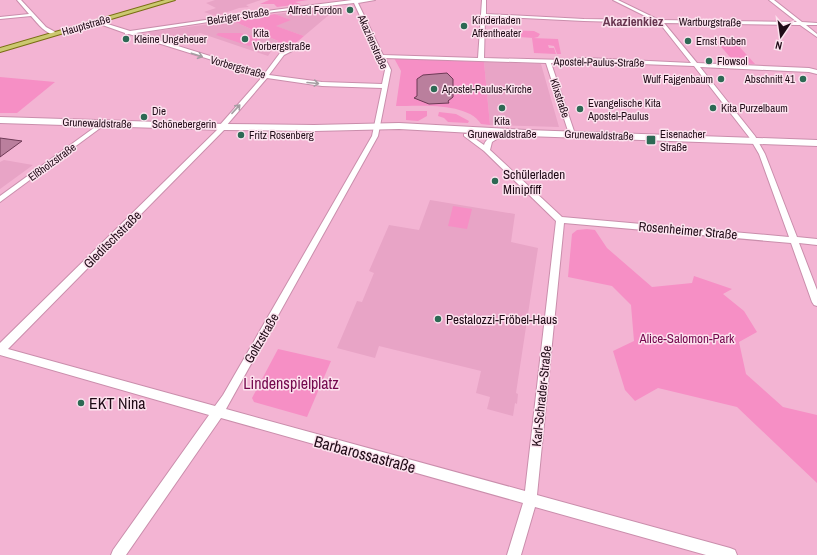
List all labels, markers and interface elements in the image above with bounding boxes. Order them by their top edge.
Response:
place label: Alfred Fordon [287,3,342,17]
street label: Belziger Straße [206,4,270,28]
marker: Alfred Fordon [345,5,355,15]
street label: Hauptstraße [60,11,112,39]
street label: Akazienstraße [354,12,391,71]
place label: Kinderladen Affentheater [471,13,521,40]
district label: Akazienkiez [603,13,664,30]
street label: Wartburgstraße [679,14,741,30]
north arrow [761,16,801,56]
marker: Kinderladen Affentheater [459,21,469,31]
place label: Kita Vorbergstraße [253,26,310,53]
place label: Kleine Ungeheuer [134,32,207,46]
marker: Kleine Ungeheuer [121,34,131,44]
marker: Kita Vorbergstraße [240,34,250,44]
place label: Ernst Ruben [696,34,746,48]
marker: Ernst Ruben [683,36,693,46]
text: N [774,38,783,53]
one-way arrow [190,52,203,59]
street label: Vorbergstraße [209,52,267,82]
street label: Apostel-Paulus-Straße [553,54,644,70]
place label: Flowsol [717,54,748,68]
marker: Flowsol [704,56,714,66]
place label: Wulf Fajgenbaum [643,72,713,86]
place label: Abschnitt 41 [744,72,795,86]
marker: Wulf Fajgenbaum [716,74,726,84]
marker: Abschnitt 41 [798,74,808,84]
street label: Klixstraße [547,77,573,119]
one-way arrow [306,79,319,87]
place label: Apostel-Paulus-Kirche [441,82,532,96]
marker: Apostel-Paulus-Kirche [429,84,439,94]
place label: Evangelische Kita Apostel-Paulus [587,96,661,123]
place label: Kita Purzelbaum [721,101,788,115]
marker: Kita Grunewaldstraße [497,103,507,113]
marker: Kita Purzelbaum [708,103,718,113]
place label: Die Schönebergerin [152,104,216,131]
one-way arrow [231,104,241,114]
marker: Evangelische Kita Apostel-Paulus [575,104,585,114]
marker: Die Schönebergerin [139,112,149,122]
place label: Kita Grunewaldstraße [467,114,537,141]
street label: Grunewaldstraße [62,115,132,131]
street label: Grunewaldstraße [564,127,634,143]
place label: Eisenacher Straße [660,127,706,154]
place label: Fritz Rosenberg [249,128,314,142]
marker: Fritz Rosenberg [236,130,246,140]
marker: Eisenacher Straße [645,134,657,146]
street label: Elßholzstraße [25,140,79,184]
place label: Schülerladen Minipfiff [503,166,565,198]
marker: Schülerladen Minipfiff [490,176,500,186]
street label: Gleditschstraße [80,207,145,272]
street label: Rosenheimer Straße [638,218,738,243]
street label: Goltzstraße [240,310,283,366]
place label: Pestalozzi-Fröbel-Haus [446,311,557,328]
marker: Pestalozzi-Fröbel-Haus [433,314,443,324]
park label: Alice-Salomon-Park [639,330,735,347]
street label: Karl-Schrader-Straße [528,345,555,447]
park label: Lindenspielplatz [243,372,339,394]
place label: EKT Nina [89,392,146,414]
marker: EKT Nina [76,398,86,408]
street label: Barbarossastraße [312,430,418,478]

